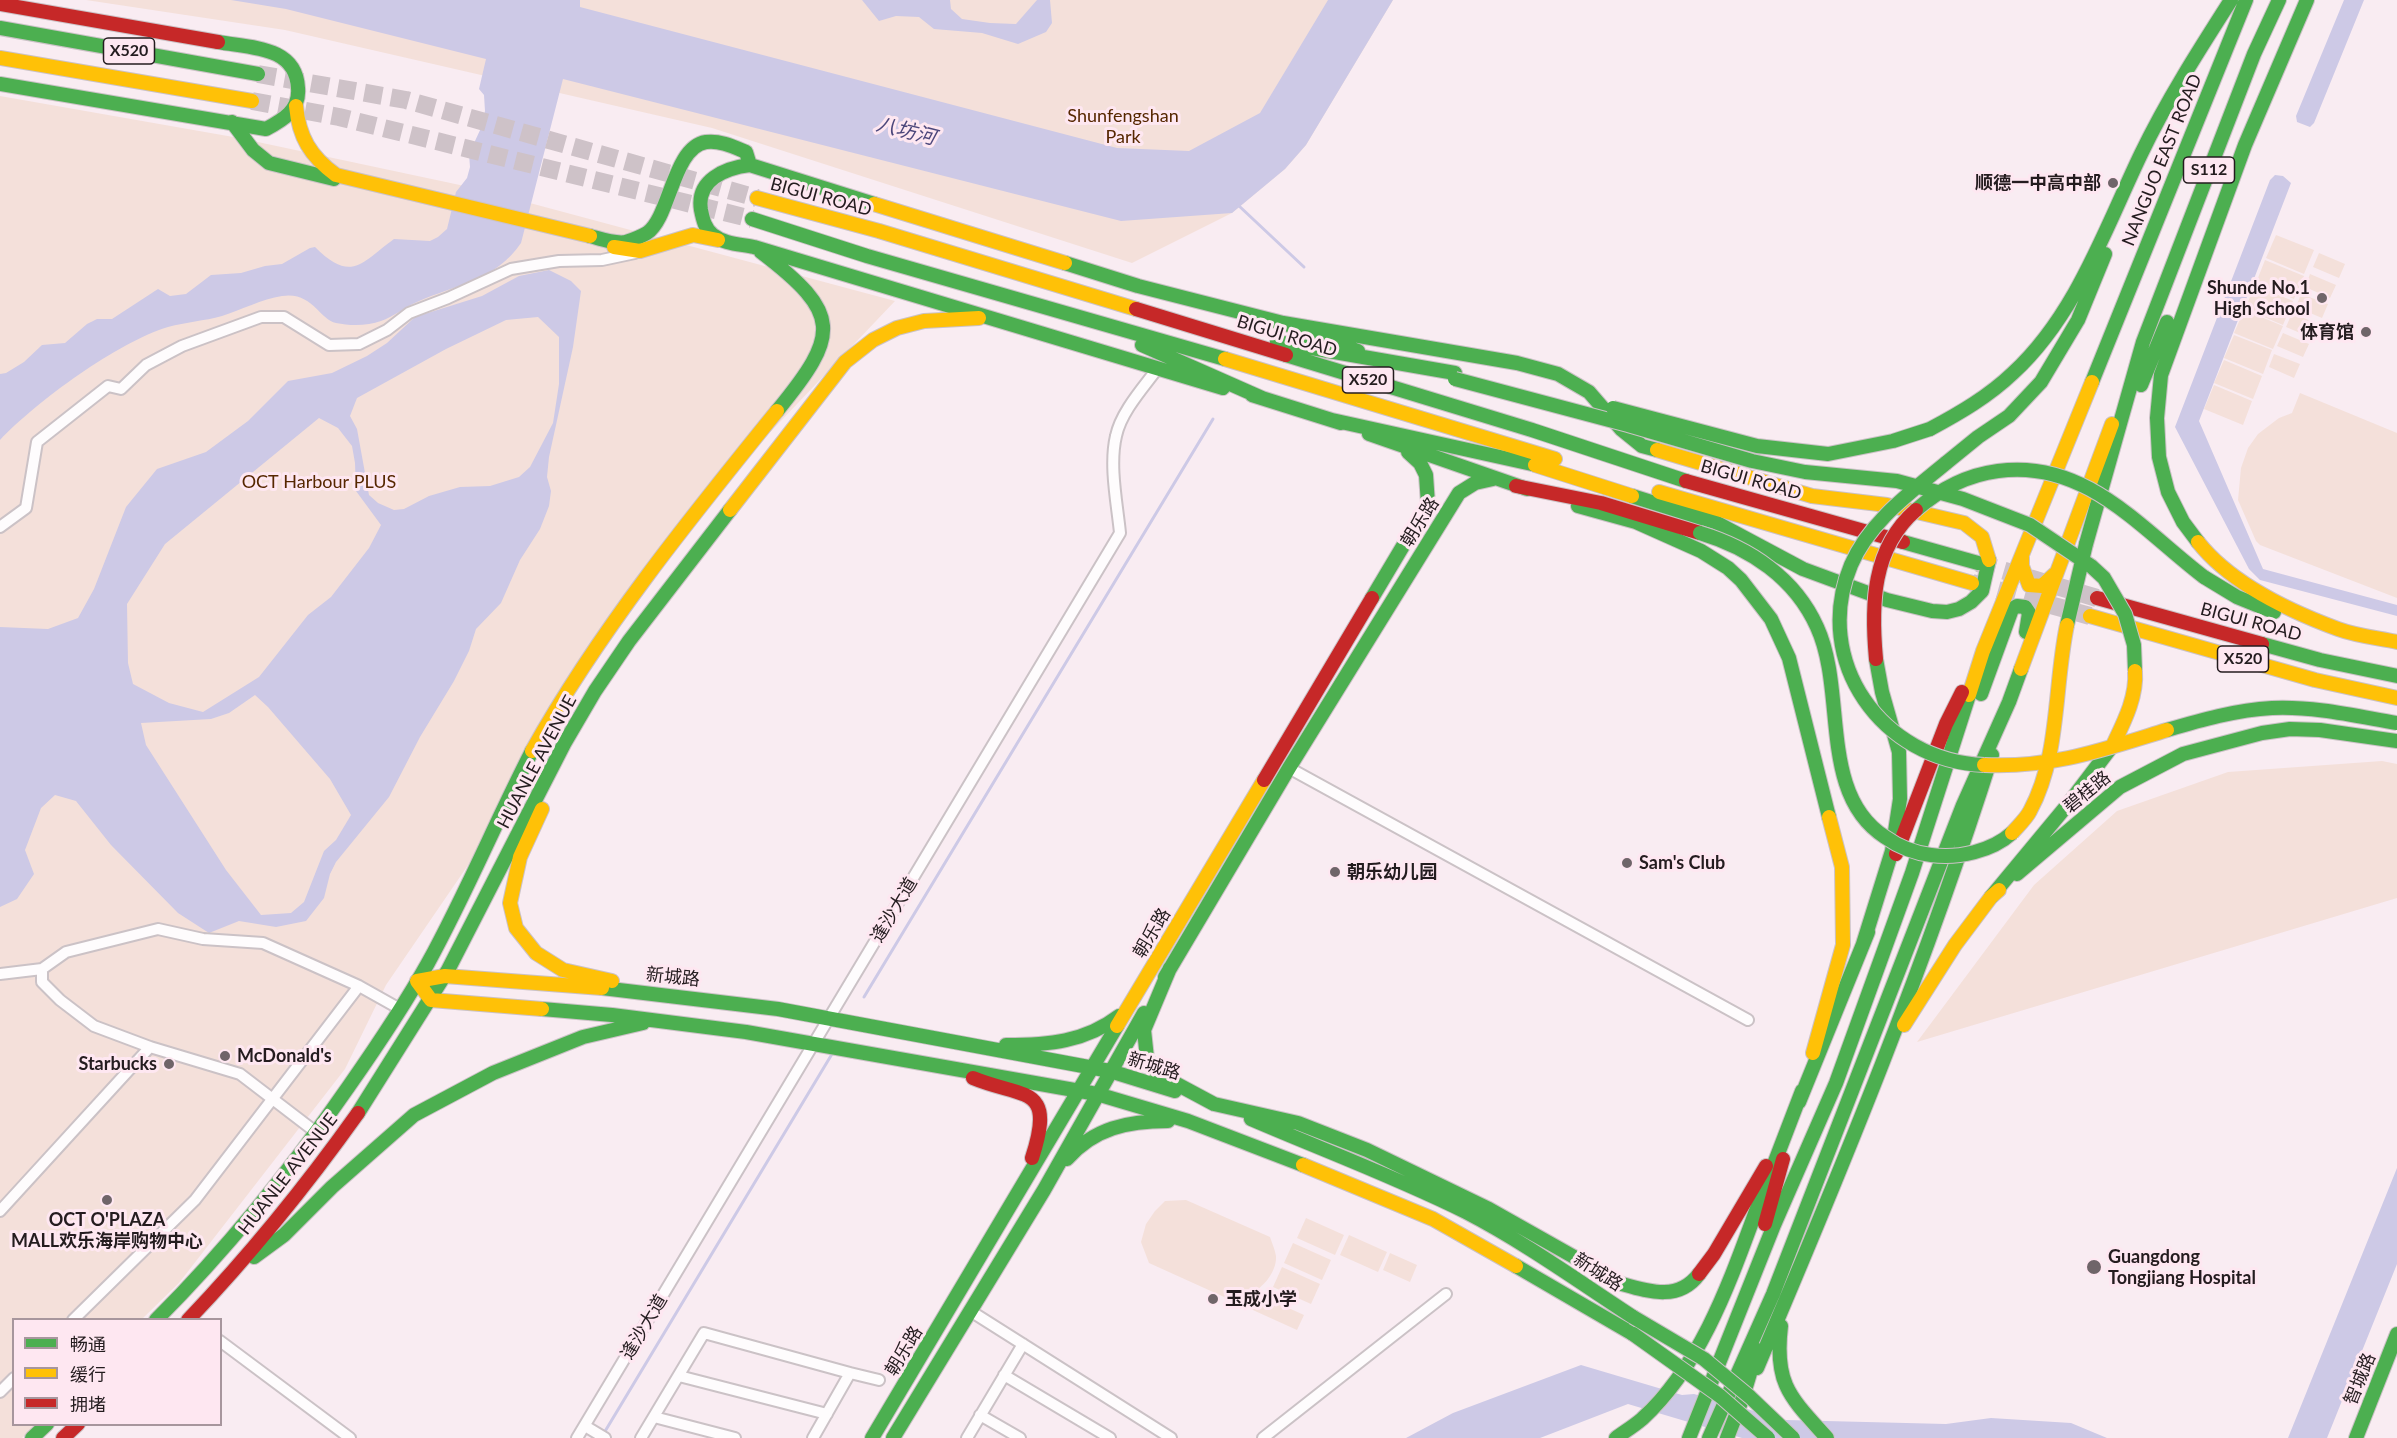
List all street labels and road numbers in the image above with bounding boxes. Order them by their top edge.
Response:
road number: X520 [104,38,154,64]
street label: NANGUO EAST ROAD [2118,71,2206,249]
road number: S112 [2184,157,2234,183]
street label: BIGUI ROAD [768,173,874,221]
street label: BIGUI ROAD [1234,310,1340,362]
road number: X520 [1342,367,1394,393]
street label: BIGUI ROAD [1698,455,1804,505]
street label: 朝乐路 [1397,493,1443,551]
street label: BIGUI ROAD [2198,598,2304,646]
road number: X520 [2218,646,2268,672]
street label: HUANLE AVENUE [493,692,581,832]
street label: 碧桂路 [2059,767,2115,817]
street label: 逢沙大道 [866,874,922,946]
street label: 朝乐路 [1129,904,1175,962]
street label: 新城路 [645,963,701,991]
street label: 新城路 [1125,1048,1183,1084]
street label: HUANLE AVENUE [234,1109,342,1239]
street label: 新城路 [1569,1248,1627,1296]
street label: 逢沙大道 [616,1291,672,1363]
street label: 朝乐路 [881,1322,927,1380]
street label: 智城路 [2340,1350,2380,1408]

